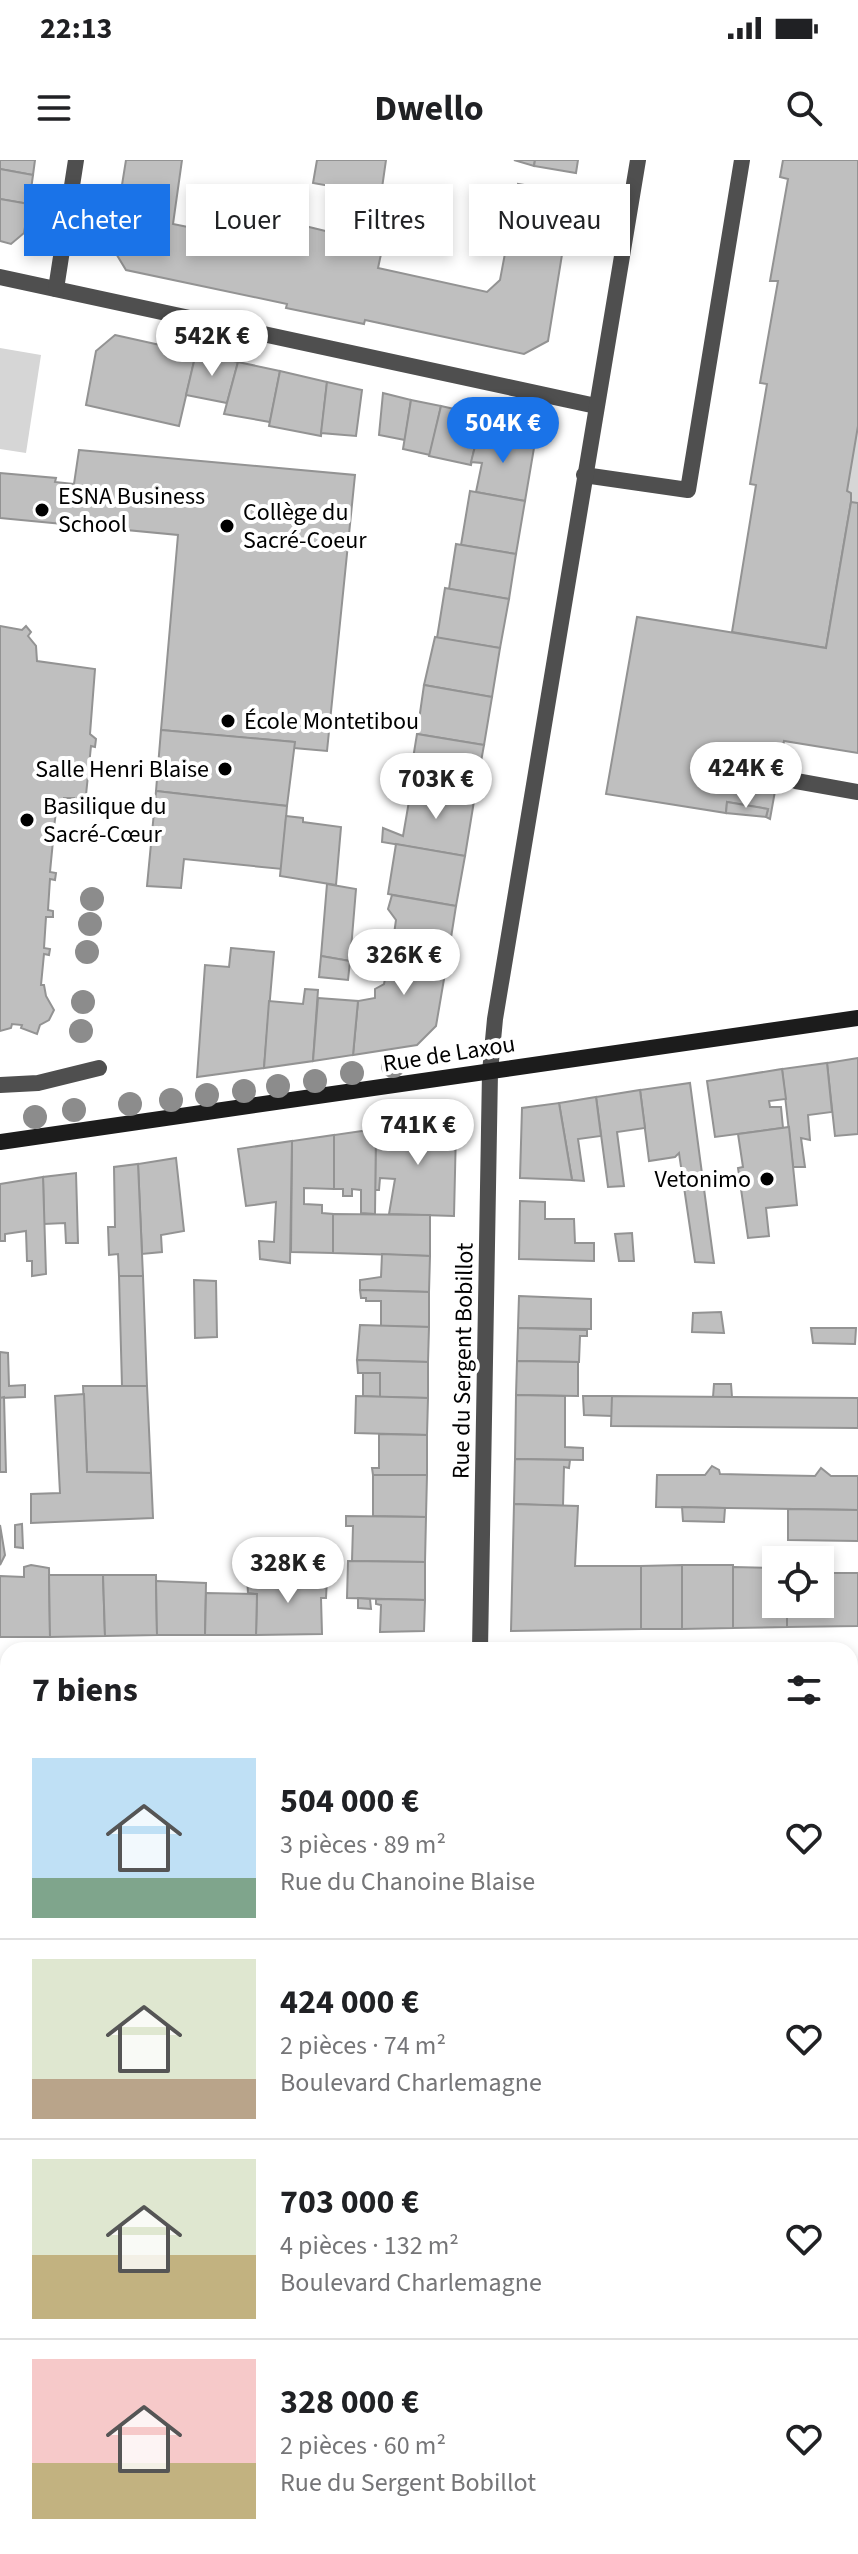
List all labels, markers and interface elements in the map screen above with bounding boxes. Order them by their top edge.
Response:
text: 22:13 [40,7,112,50]
text: Dwello [374,83,484,134]
icon: menu [32,86,76,130]
icon: search [782,86,826,130]
chip: Acheter [24,184,170,256]
chip: Louer [186,184,309,256]
chip: Filtres [325,184,453,256]
chip: Nouveau [469,184,630,256]
pin: 542K € [147,310,277,378]
text: 542K € [174,317,250,354]
pin: 504K € [438,397,568,465]
text: 504K € [465,404,541,441]
place label: ESNA Business School [58,479,205,542]
place label: Collège du Sacré-Coeur [243,495,367,558]
marker: ESNA Business School [33,501,51,519]
marker: Collège du Sacré-Coeur [218,517,236,535]
place label: École Montetibou [244,704,419,739]
marker: École Montetibou [219,712,237,730]
pin: 424K € [681,742,811,810]
text: 424K € [708,749,784,786]
place label: Salle Henri Blaise [35,752,209,787]
pin: 703K € [371,753,501,821]
marker: Salle Henri Blaise [216,760,234,778]
text: 703K € [398,760,474,797]
place label: Basilique du Sacré-Cœur [43,789,167,852]
marker: Basilique du Sacré-Cœur [18,811,36,829]
pin: 326K € [339,929,469,997]
text: 326K € [366,936,442,973]
street label: Rue de Laxou [380,1026,518,1082]
pin: 741K € [353,1099,483,1167]
text: 741K € [380,1106,456,1143]
place label: Vetonimo [655,1162,751,1197]
marker: Vetonimo [758,1170,776,1188]
street label: Rue du Sergent Bobillot [443,1243,483,1479]
pin: 328K € [223,1537,353,1605]
text: 328K € [250,1544,326,1581]
map controls [762,1546,834,1618]
button: locate [762,1546,834,1618]
text: 7 biens [32,1666,138,1715]
icon: filters [782,1668,826,1712]
text: 504 000 € [280,1777,419,1826]
icon: home [96,1790,192,1886]
icon: heart [782,1816,826,1860]
text: 3 pièces · 89 m² [280,1826,446,1863]
text: Rue du Chanoine Blaise [280,1863,535,1900]
text: 424 000 € [280,1978,419,2027]
icon: home [96,1991,192,2087]
icon: heart [782,2017,826,2061]
text: 2 pièces · 74 m² [280,2027,446,2064]
text: Boulevard Charlemagne [280,2064,542,2101]
text: 703 000 € [280,2178,419,2227]
icon: home [96,2191,192,2287]
icon: heart [782,2217,826,2261]
text: 4 pièces · 132 m² [280,2227,459,2264]
text: Boulevard Charlemagne [280,2264,542,2301]
text: 328 000 € [280,2378,419,2427]
icon: home [96,2391,192,2487]
icon: heart [782,2417,826,2461]
text: 2 pièces · 60 m² [280,2427,446,2464]
text: Rue du Sergent Bobillot [280,2464,536,2501]

